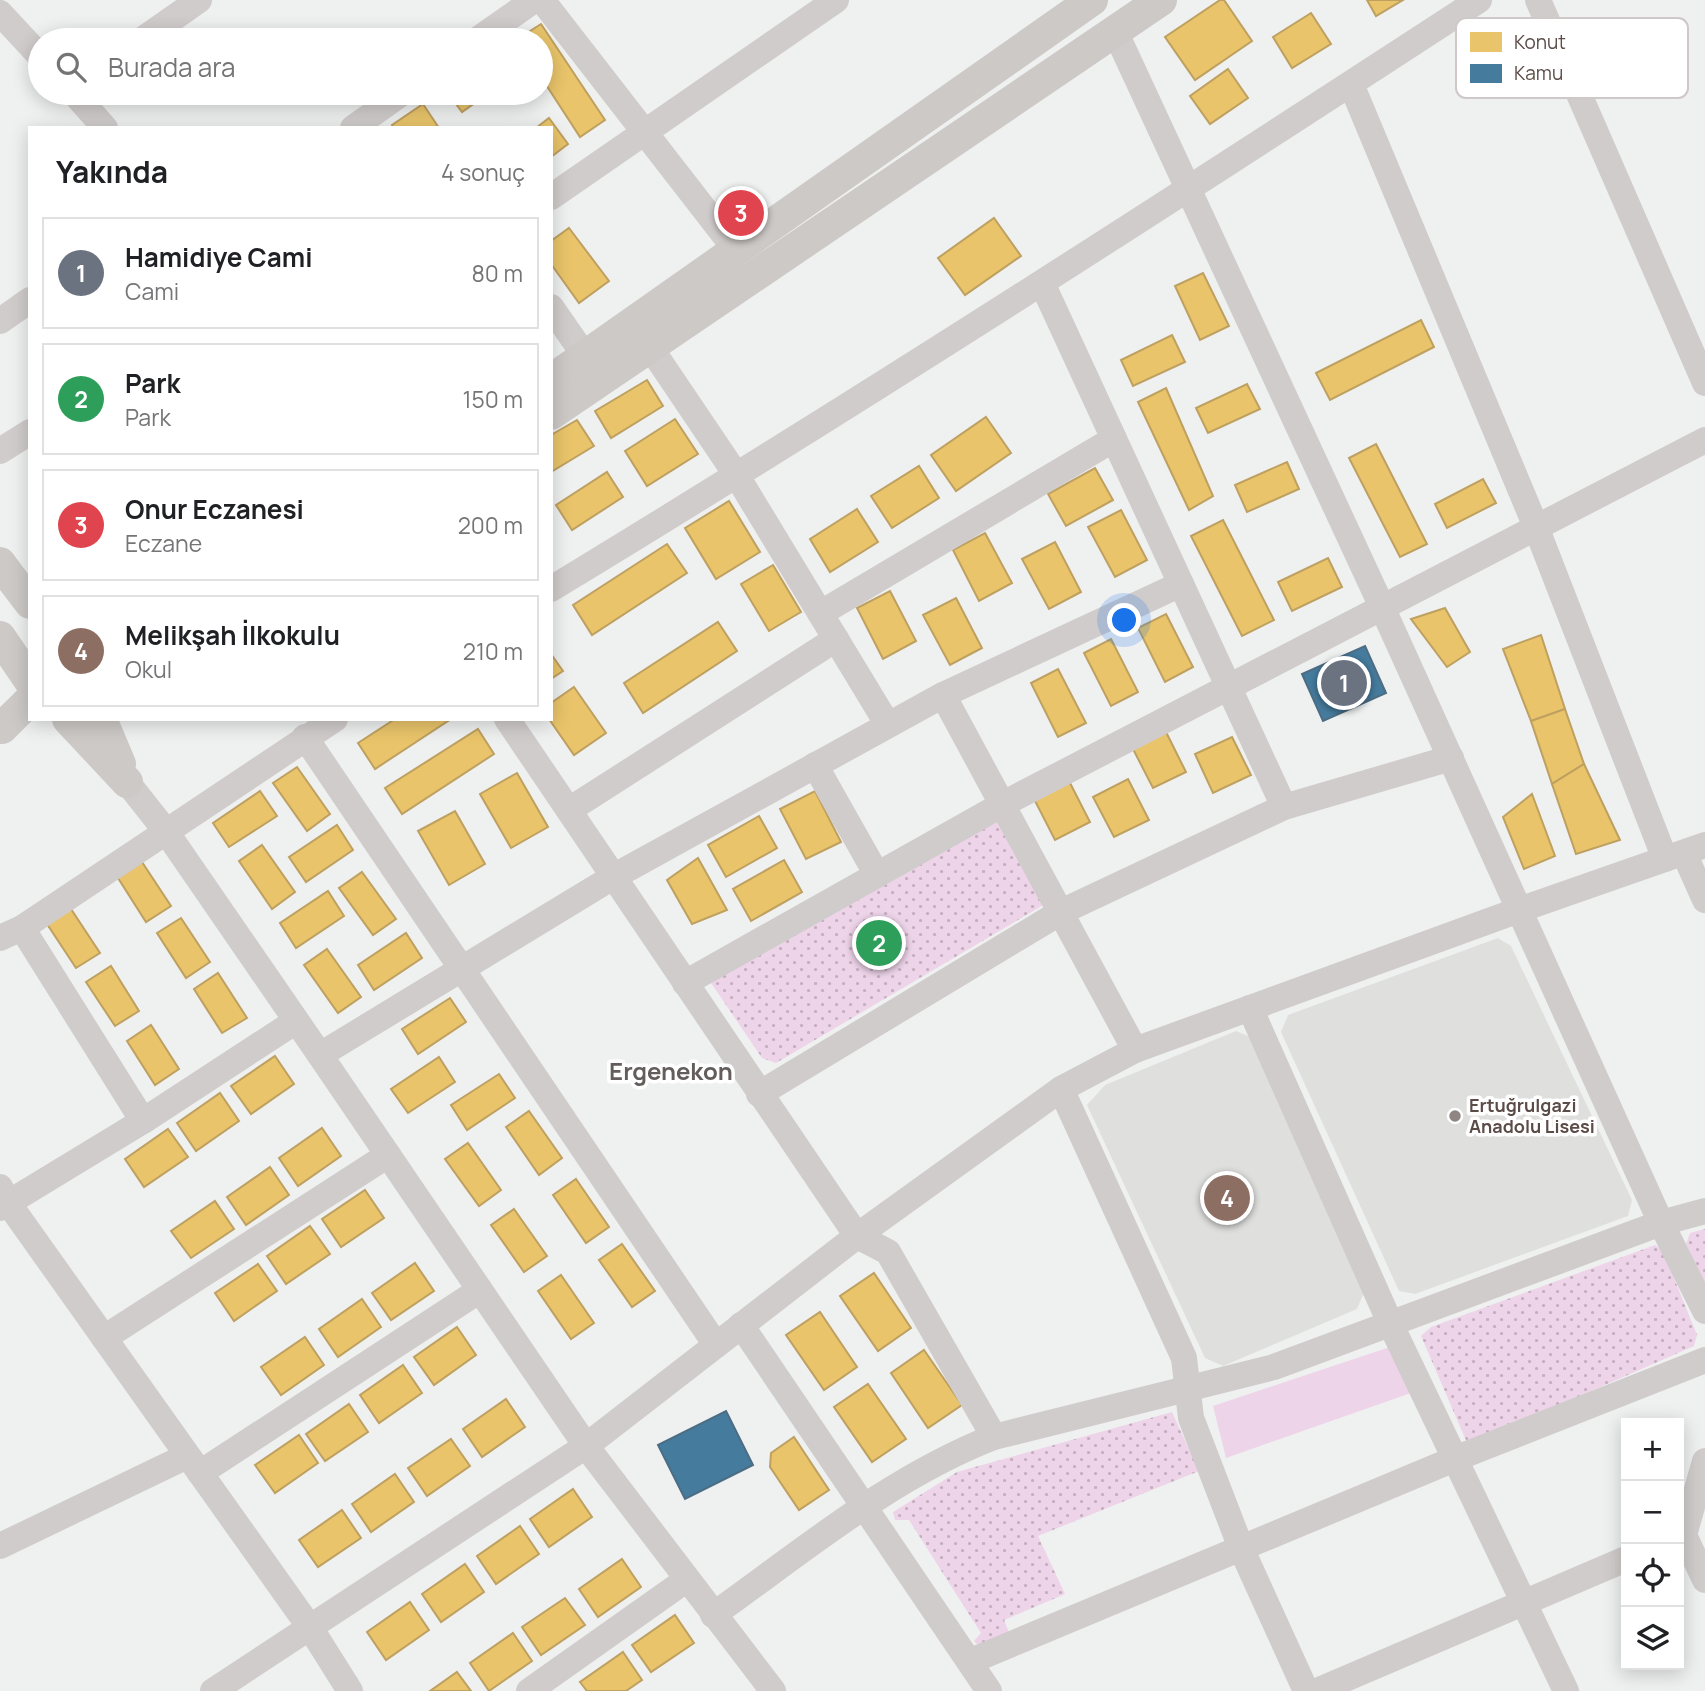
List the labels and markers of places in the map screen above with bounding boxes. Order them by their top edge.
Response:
pin: 3 [718,187,764,239]
pin: 1 [1321,657,1367,709]
pin: 2 [856,917,902,969]
place label: Ertuğrulgazi Anadolu Lisesi [1469,1093,1595,1138]
marker: Ertuğrulgazi Anadolu Lisesi [1447,1108,1463,1124]
pin: 4 [1204,1172,1250,1224]

